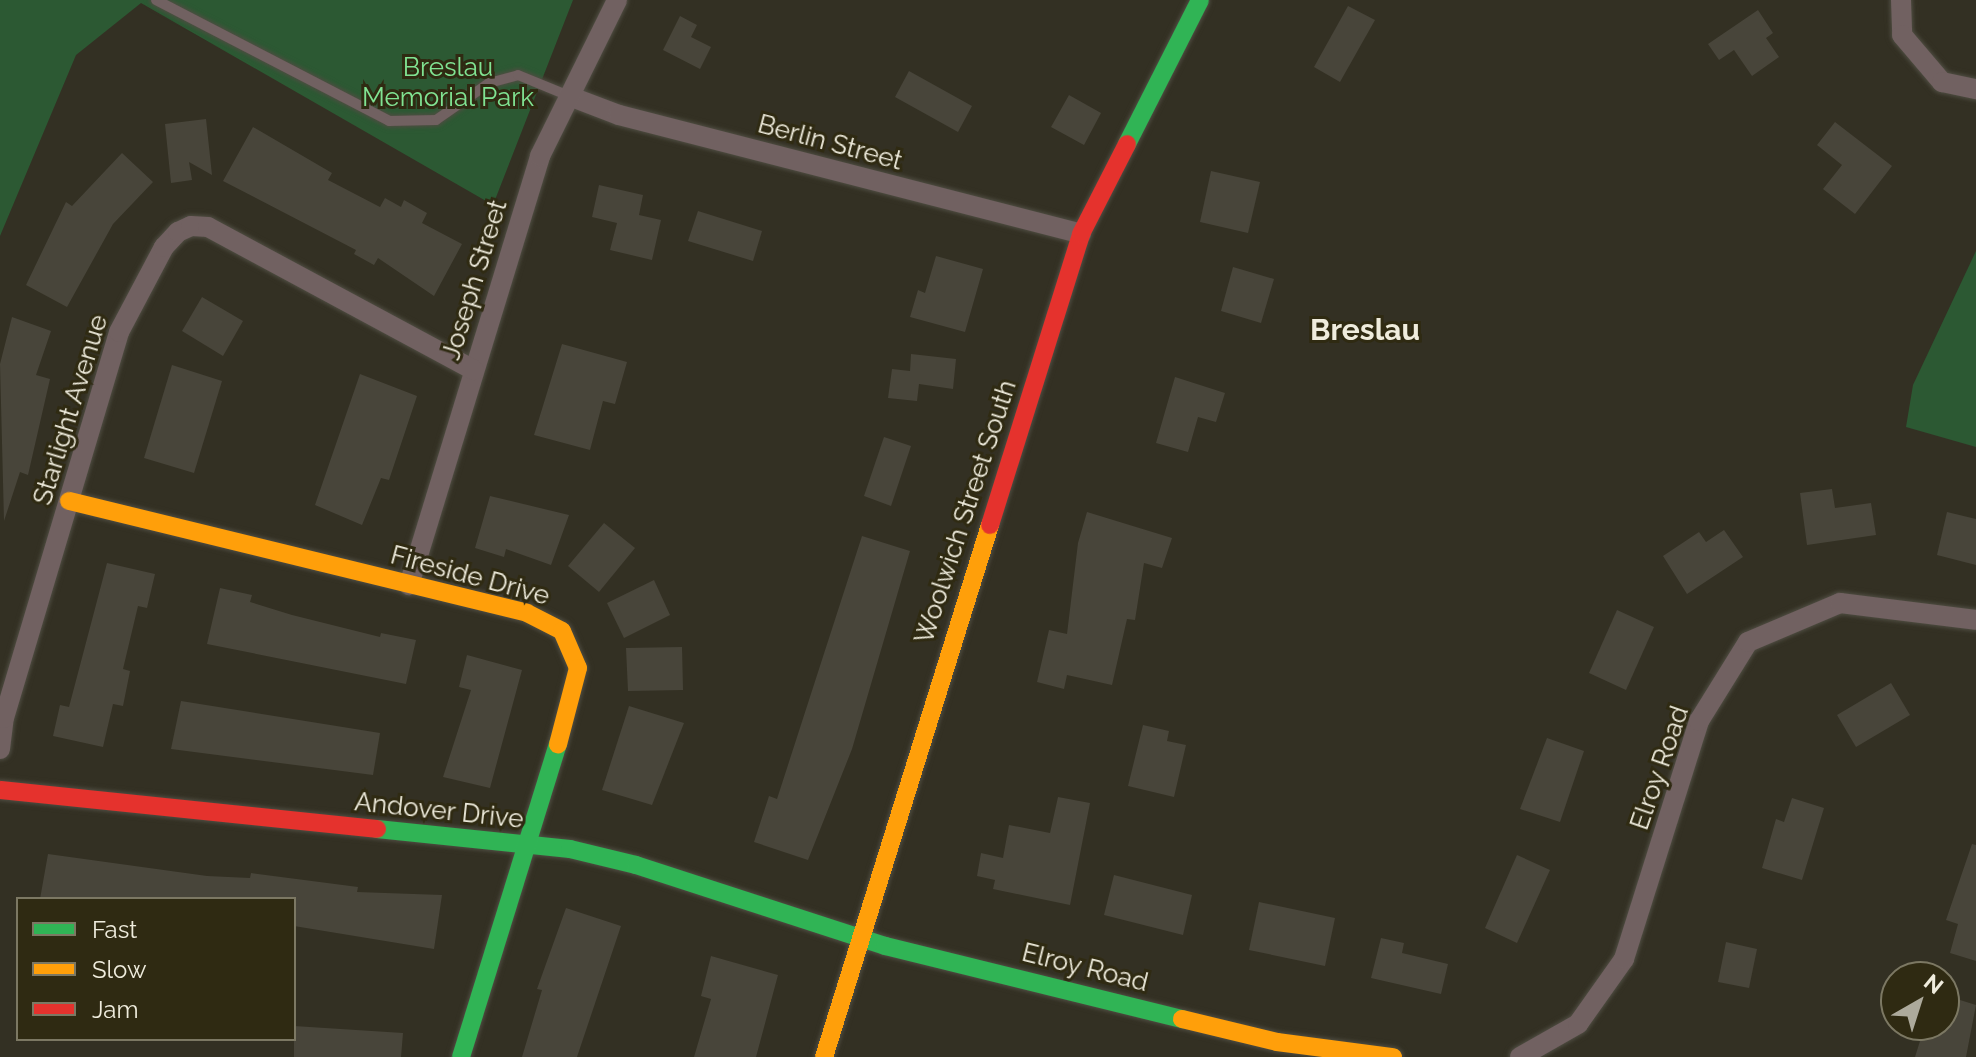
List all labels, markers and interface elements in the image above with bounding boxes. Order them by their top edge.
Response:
park label: Breslau Memorial Park [362,52,534,114]
street label: Berlin Street [754,109,906,177]
street label: Joseph Street [436,196,514,364]
street label: Starlight Avenue [27,311,115,509]
district label: Breslau [1310,312,1420,348]
street label: Woolwich Street South [909,376,1023,648]
street label: Fireside Drive [387,540,553,612]
street label: Elroy Road [1624,702,1696,834]
street label: Andover Drive [353,787,525,835]
legend [16,897,296,1041]
text: Fast [92,915,137,944]
street label: Elroy Road [1018,937,1152,999]
text: Slow [92,955,146,984]
north arrow [1880,961,1960,1041]
text: N [1919,969,1949,999]
text: Jam [92,995,138,1024]

